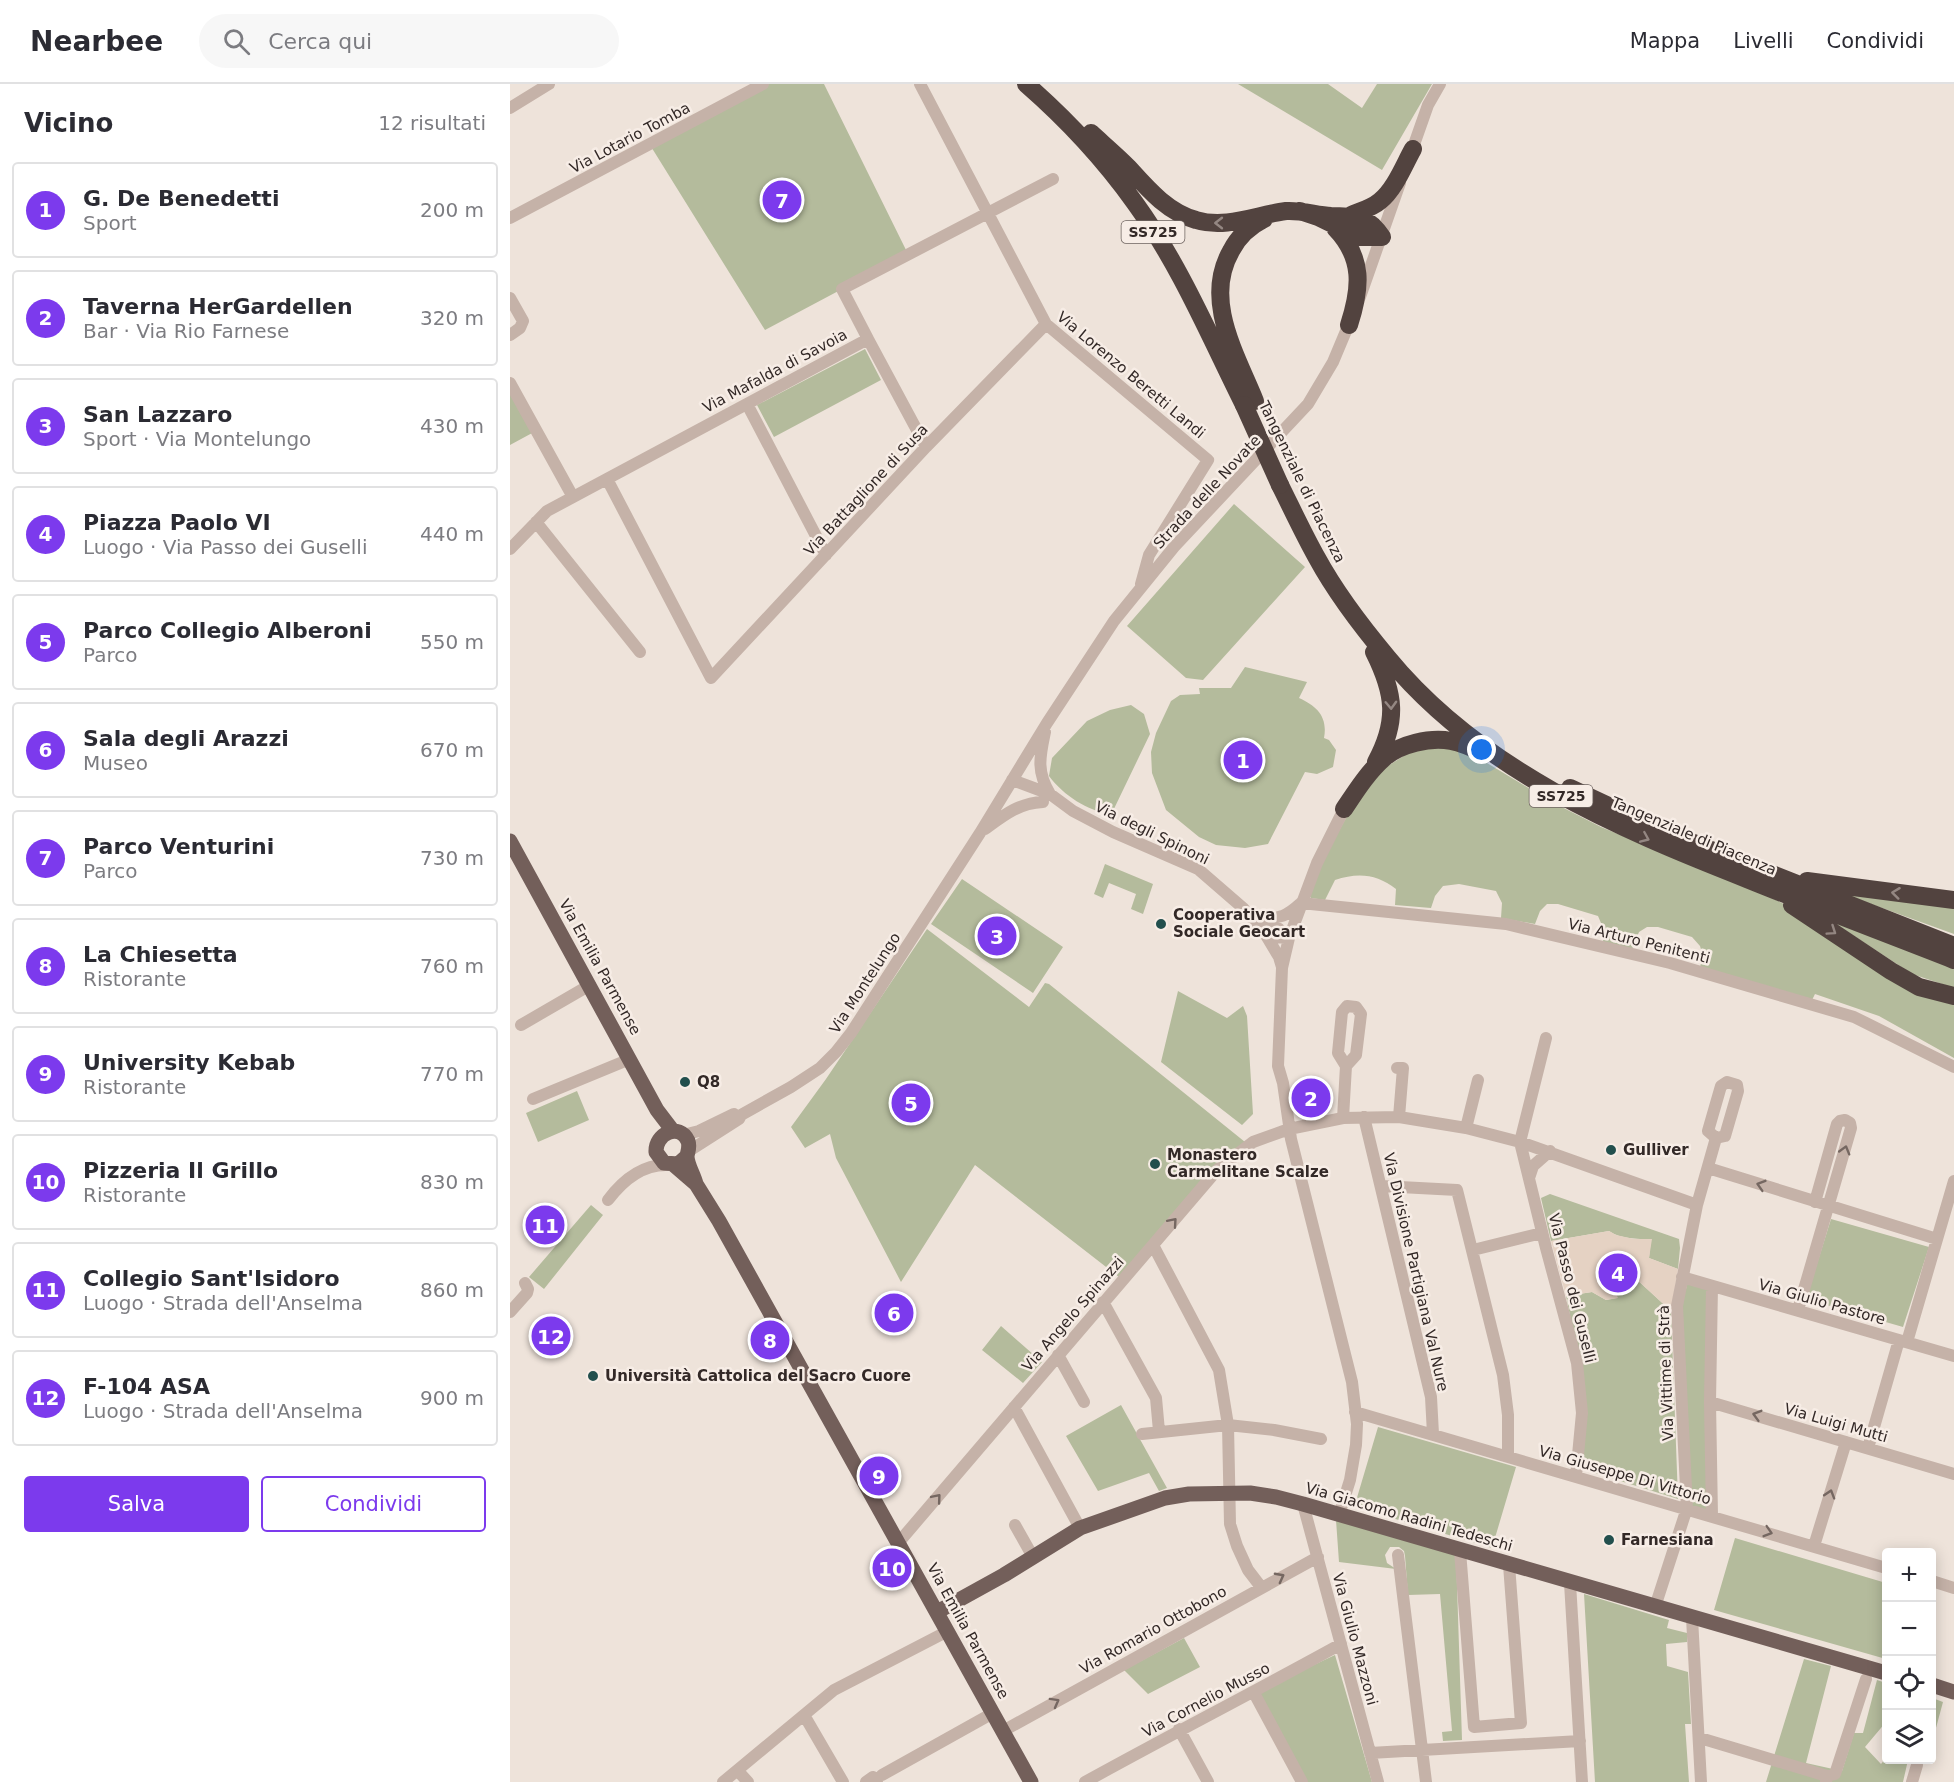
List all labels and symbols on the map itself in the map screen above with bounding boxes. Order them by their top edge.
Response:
street label: Via Lotario Tomba [567,99,693,177]
pin: 7 [762,178,802,222]
one-way arrow [1214,217,1223,229]
road number: SS725 [1122,221,1184,243]
street label: Via Lorenzo Beretti Landi [1053,308,1209,442]
street label: Via Mafalda di Savoia [700,325,850,417]
street label: Tangenziale di Piacenza [1255,397,1349,566]
street label: Via Battaglione di Susa [800,420,932,560]
street label: Strada delle Novate [1150,431,1264,553]
one-way arrow [1385,701,1398,710]
your location [1467,735,1496,764]
pin: 1 [1224,738,1262,782]
road number: SS725 [1530,785,1592,807]
street label: Tangenziale di Piacenza [1608,793,1779,879]
street label: Via degli Spinoni [1092,798,1212,868]
one-way arrow [1638,831,1649,843]
one-way arrow [1891,887,1900,899]
street label: Via Emilia Parmense [555,896,645,1038]
place label: Cooperativa Sociale Geocart [1173,906,1305,941]
pin: 3 [978,914,1016,958]
street label: Via Arturo Penitenti [1566,915,1712,967]
marker: Cooperativa Sociale Geocart [1154,917,1168,931]
one-way arrow [1826,924,1836,936]
street label: Via Montelungo [826,929,904,1037]
place label: Q8 [697,1073,720,1091]
marker: Q8 [678,1075,692,1089]
pin: 2 [1292,1076,1330,1120]
pin: 5 [892,1080,930,1126]
place label: Gulliver [1623,1141,1689,1159]
marker: Gulliver [1604,1143,1618,1157]
one-way arrow [1838,1145,1850,1155]
place label: Monastero Carmelitane Scalze [1167,1146,1329,1181]
street label: Via Divisione Partigiana Val Nure [1380,1151,1452,1393]
marker: Monastero Carmelitane Scalze [1148,1157,1162,1171]
one-way arrow [1756,1180,1767,1192]
pin: 11 [525,1202,564,1248]
street label: Via Passo dei Guselli [1545,1211,1599,1365]
one-way arrow [1165,1218,1176,1229]
pin: 4 [1598,1250,1638,1296]
street label: Via Angelo Spinazzi [1018,1253,1128,1375]
street label: Via Giulio Pastore [1756,1275,1888,1329]
pin: 6 [874,1290,914,1336]
street label: Via Vittime di Strà [1655,1305,1677,1441]
pin: 12 [532,1314,570,1358]
pin: 8 [750,1318,790,1362]
place label: Università Cattolica del Sacro Cuore [605,1367,911,1385]
marker: Università Cattolica del Sacro Cuore [586,1369,600,1383]
street label: Via Luigi Mutti [1782,1400,1890,1446]
one-way arrow [1752,1410,1762,1423]
street label: Via Giuseppe Di Vittorio [1537,1442,1713,1508]
pin: 9 [860,1454,898,1498]
street label: Via Giacomo Radini Tedeschi [1303,1479,1515,1555]
one-way arrow [1823,1489,1835,1500]
one-way arrow [929,1494,940,1505]
one-way arrow [1762,1525,1773,1537]
place label: Farnesiana [1621,1531,1714,1549]
marker: Farnesiana [1602,1533,1616,1547]
pin: 10 [872,1546,911,1590]
street label: Via Emilia Parmense [923,1560,1013,1702]
street label: Via Giulio Mazzoni [1329,1571,1381,1707]
one-way arrow [1274,1573,1284,1584]
street label: Via Romario Ottobono [1076,1582,1230,1678]
street label: Via Cornelio Musso [1139,1659,1273,1741]
one-way arrow [1048,1698,1059,1709]

